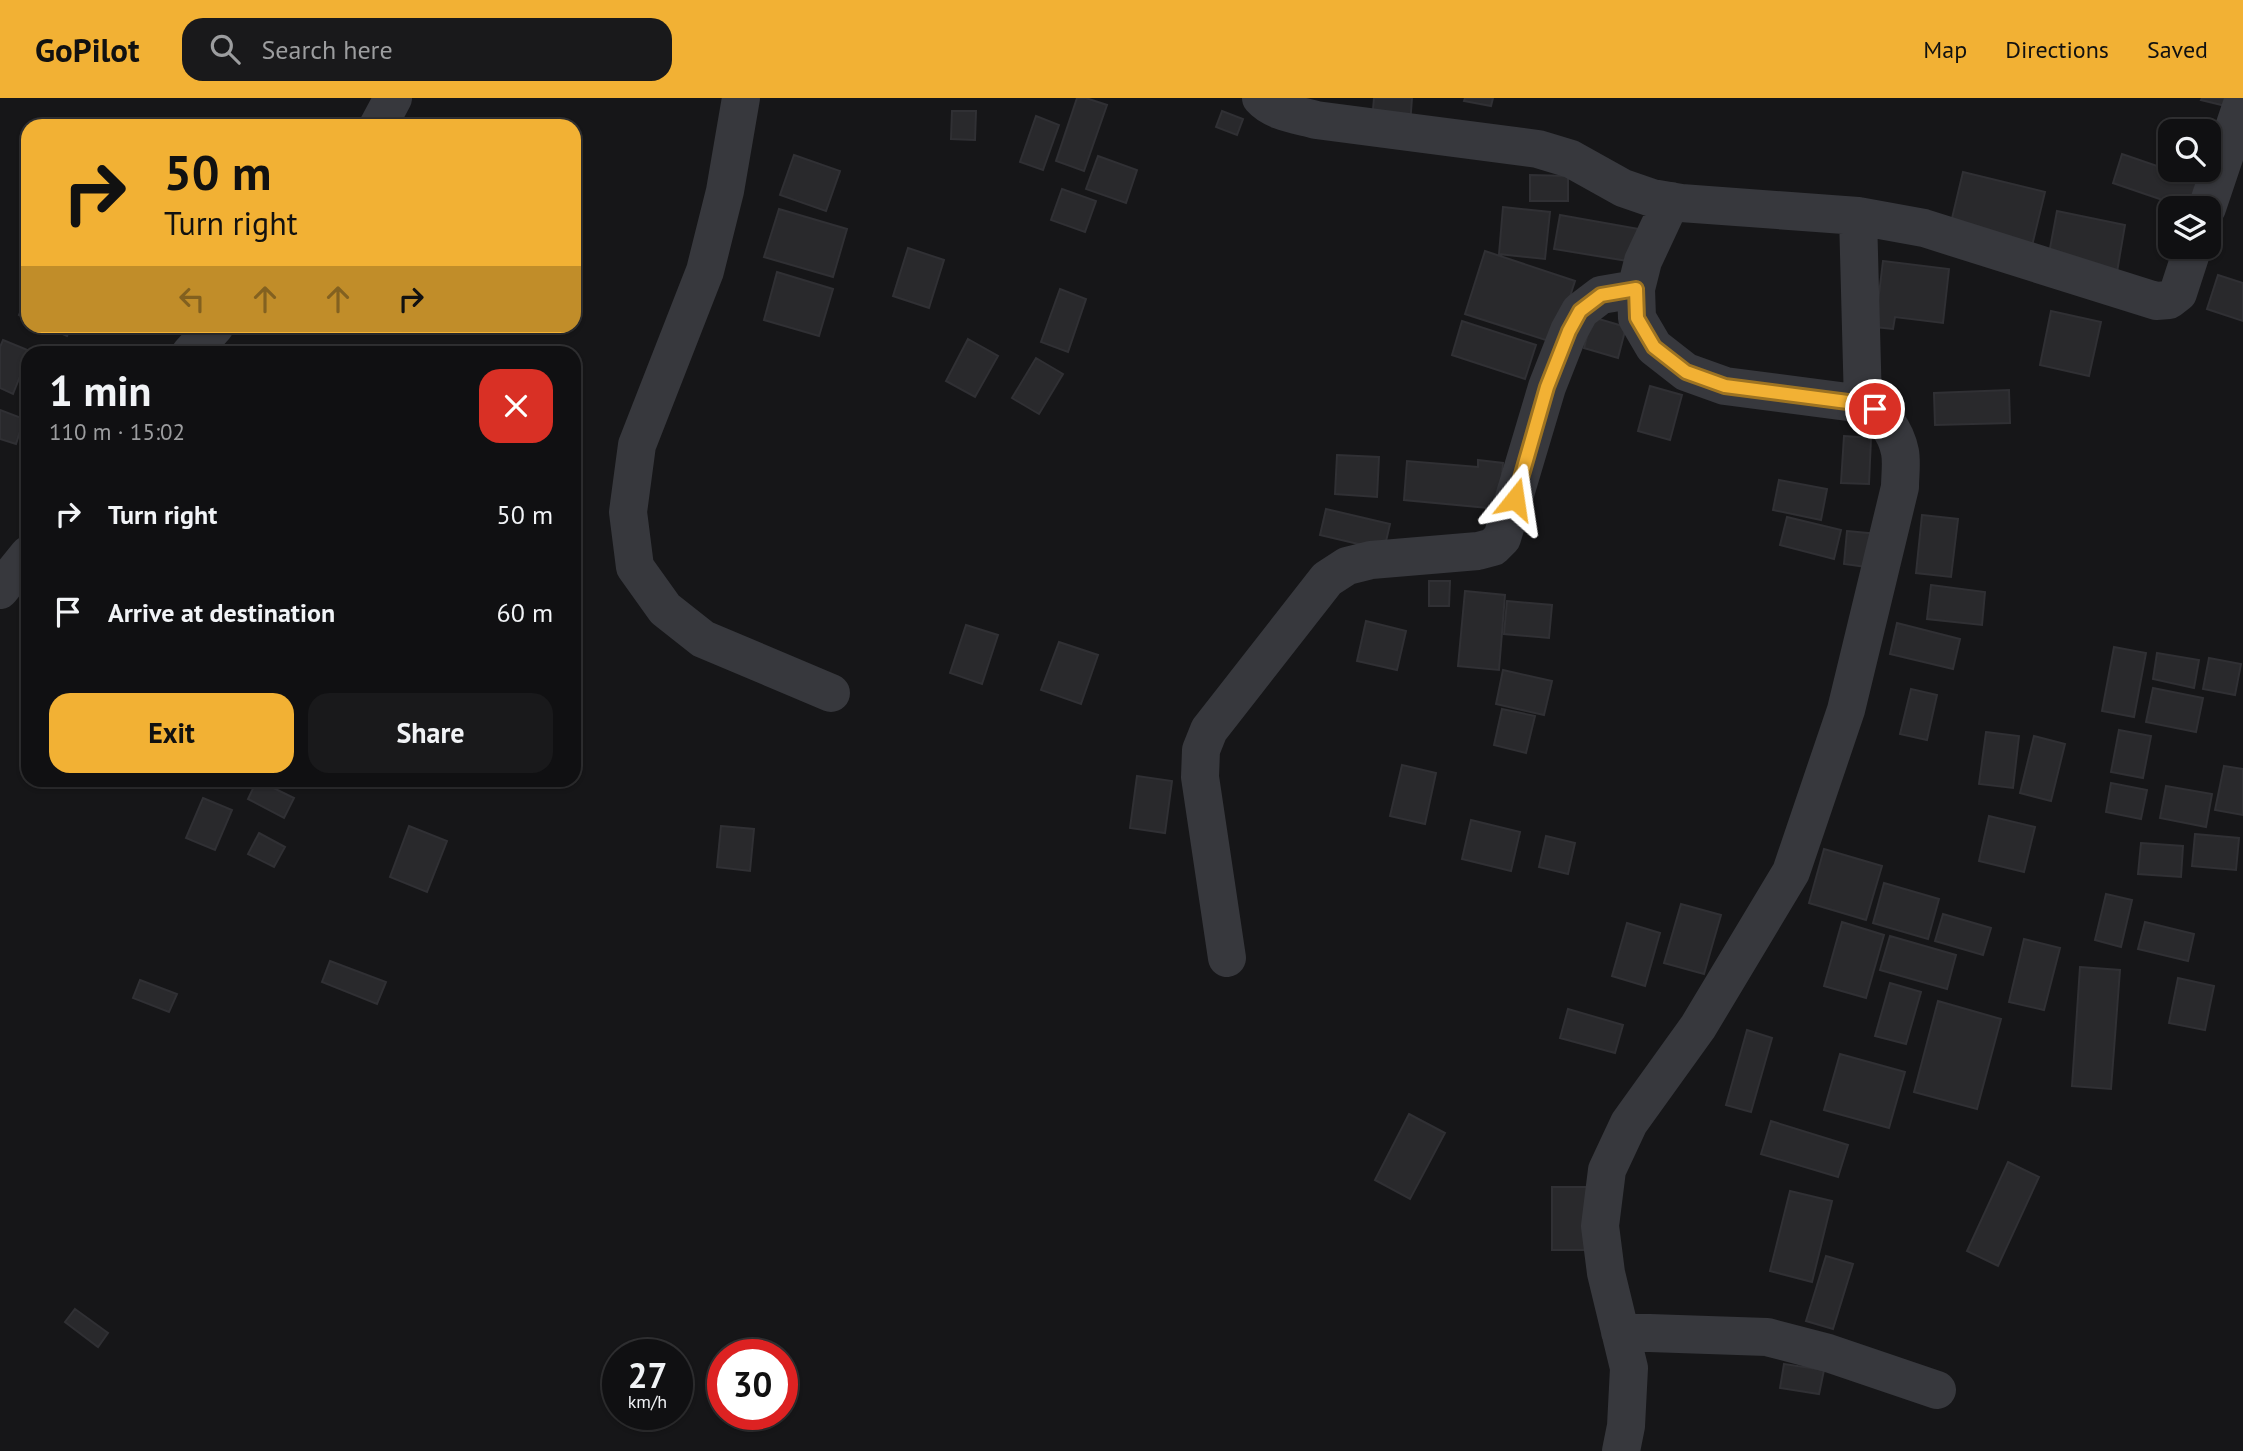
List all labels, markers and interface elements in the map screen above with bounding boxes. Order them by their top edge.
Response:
search box [182,18,672,81]
text: GoPilot [35,28,140,71]
icon: search [206,30,244,68]
text: Search here [262,33,393,66]
text: Map [1923,34,1967,65]
text: Directions [2005,34,2109,65]
text: Saved [2147,34,2208,65]
map controls [2158,119,2221,259]
button: search [2158,119,2221,182]
text: 50 m [164,140,271,204]
icon: right [49,147,140,238]
button: layers [2158,196,2221,259]
text: Turn right [164,202,298,244]
icon: left [173,280,211,318]
icon: ahead [246,280,284,318]
icon: ahead [319,280,357,318]
icon: right [392,280,430,318]
text: 1 min [49,363,151,418]
button: close [479,369,553,443]
pin [1845,379,1905,439]
icon: arrive [1856,390,1894,428]
text: 110 m · 15:02 [49,417,185,446]
position arrow [1478,462,1552,536]
icon: right [49,495,87,533]
text: Turn right [108,498,217,531]
text: 50 m [497,498,553,531]
icon: arrive [49,593,87,631]
text: Arrive at destination [108,596,335,629]
text: 60 m [497,596,553,629]
button: Exit [49,693,294,773]
button: Share [308,693,553,773]
speed limit sign: 30 [707,1339,798,1430]
text: 27 [628,1352,667,1398]
text: km/h [628,1390,667,1413]

